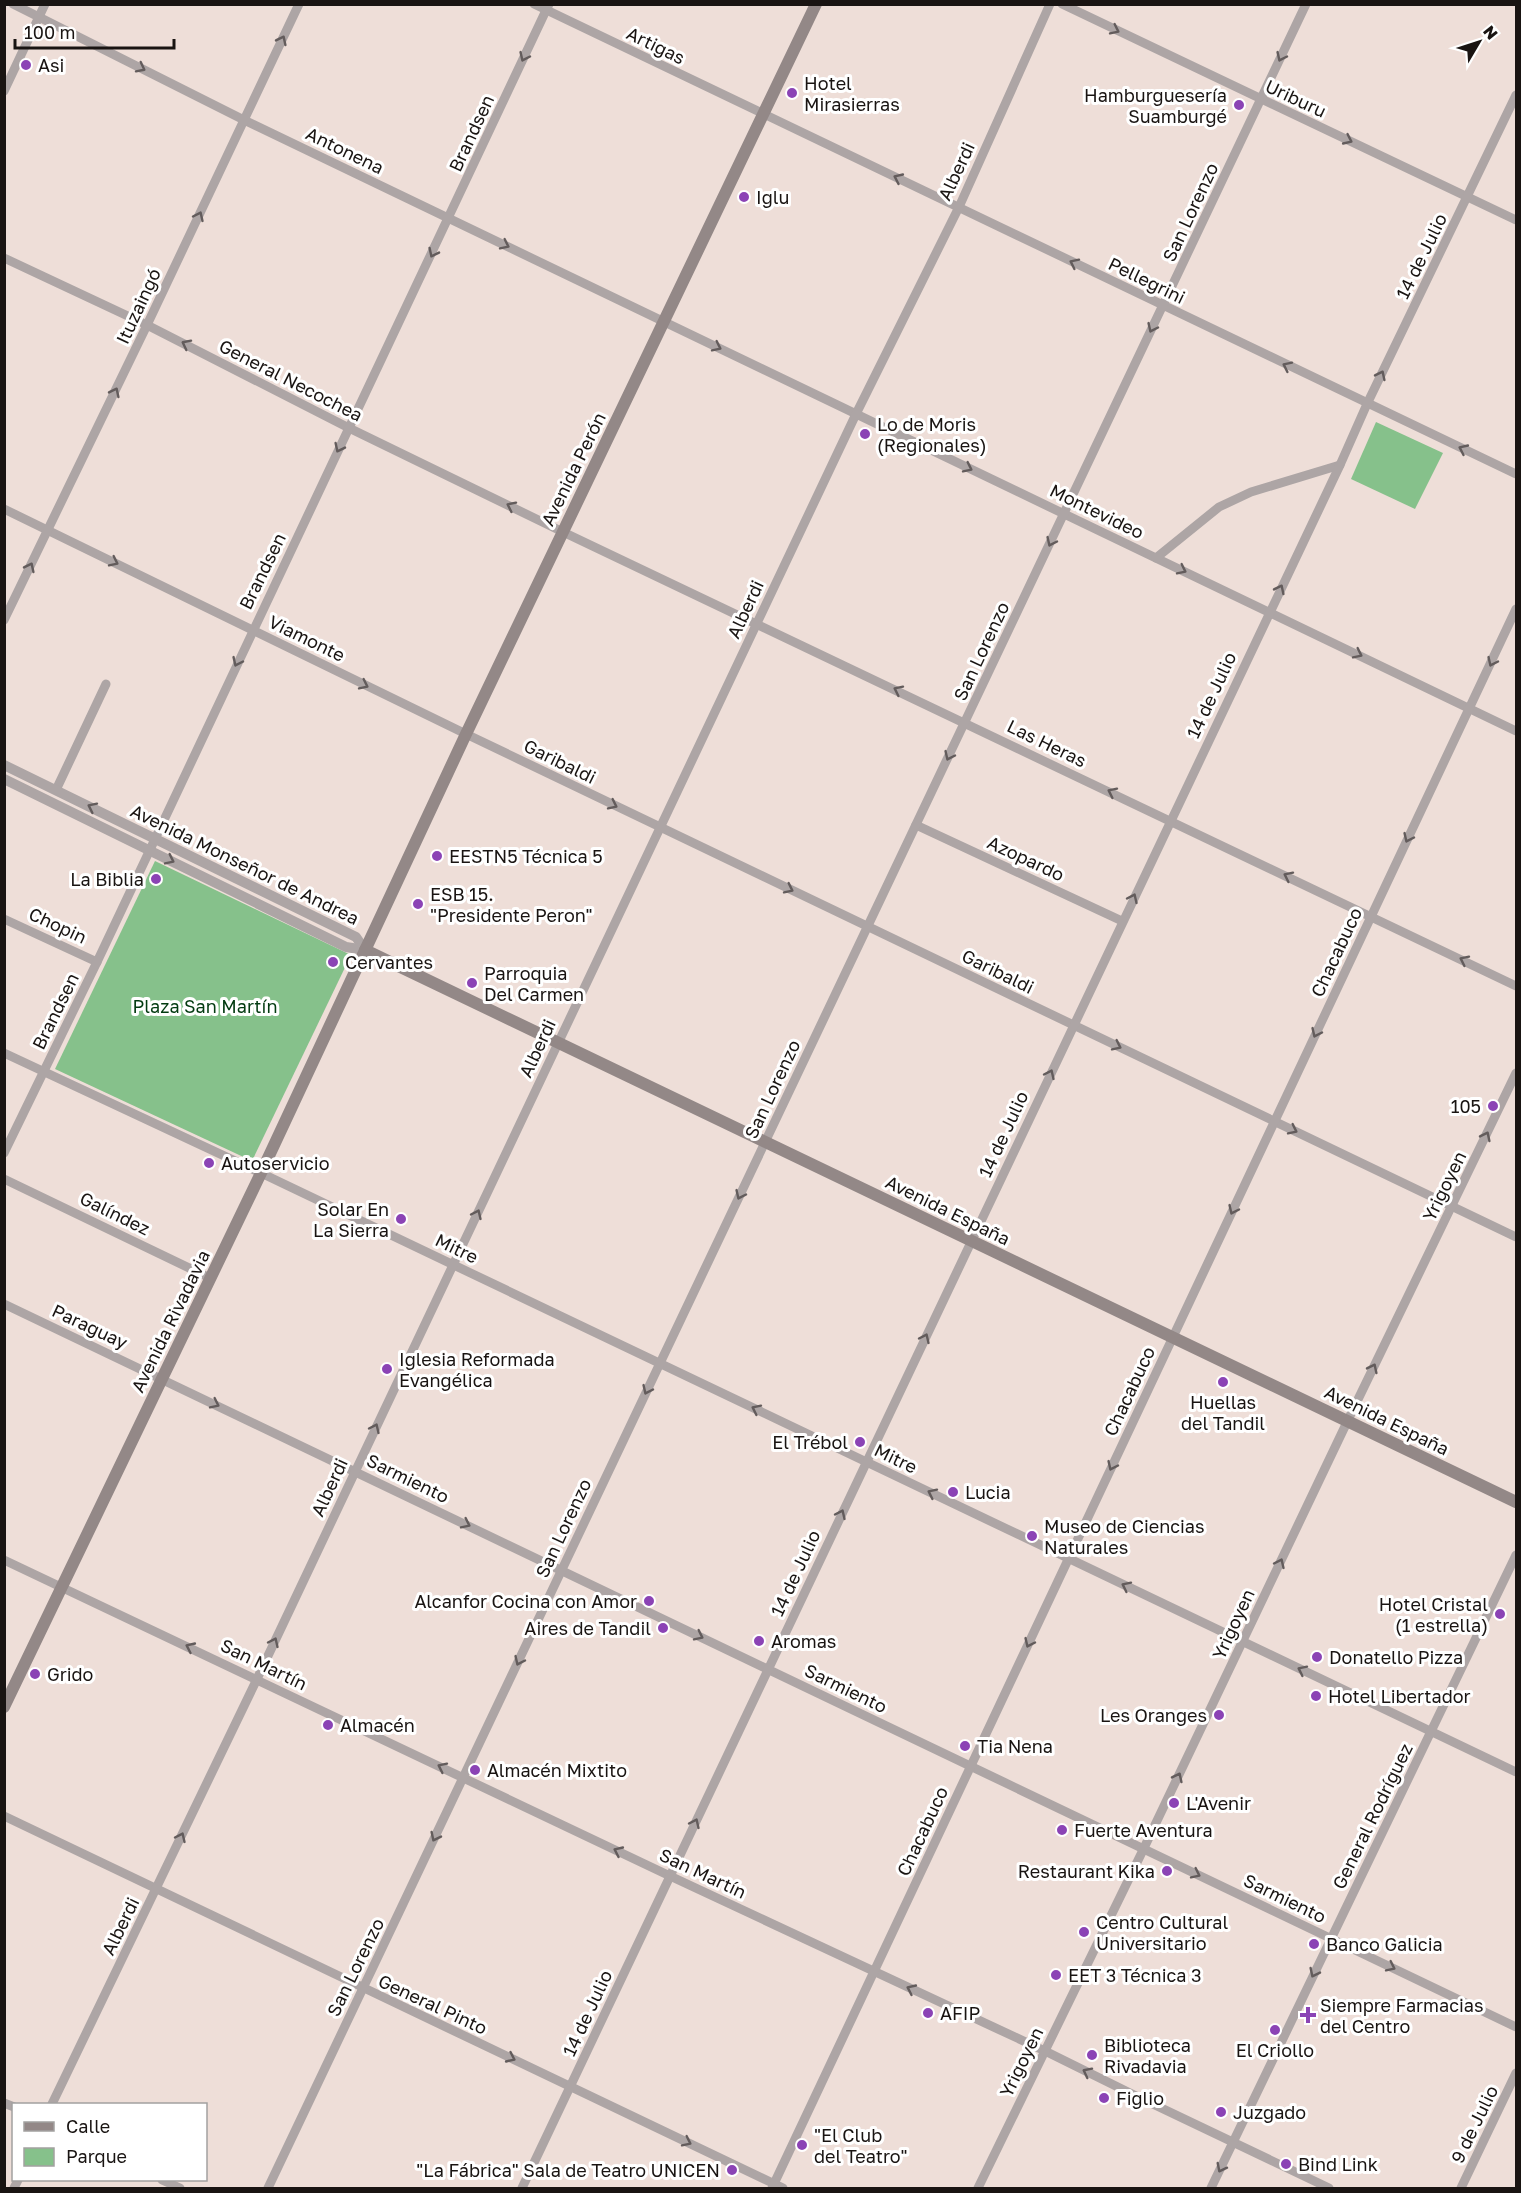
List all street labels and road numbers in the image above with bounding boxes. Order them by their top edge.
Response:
street label: Artigas [623,21,689,69]
street label: Uriburu [1262,74,1330,122]
street label: Brandsen [444,91,498,175]
street label: Antonena [303,122,387,178]
street label: Alberdi [933,138,979,204]
street label: San Lorenzo [1158,159,1222,265]
street label: 14 de Julio [1391,210,1451,302]
street label: Pellegrini [1105,252,1189,308]
street label: Ituzaingó [111,265,165,347]
street label: General Necochea [216,334,366,426]
street label: Avenida Perón [536,409,610,529]
street label: Montevideo [1046,479,1148,543]
street label: Brandsen [234,529,290,613]
street label: Alberdi [722,576,768,642]
street label: San Lorenzo [949,598,1013,704]
street label: Viamonte [265,610,349,666]
street label: 14 de Julio [1181,648,1241,742]
street label: Las Heras [1004,714,1090,772]
street label: Garibaldi [520,734,600,788]
street label: Avenida Monseñor de Andrea [127,799,363,929]
street label: Azopardo [984,831,1068,885]
street label: Chopin [26,902,90,948]
street label: Chacabuco [1306,904,1366,1000]
street label: Garibaldi [958,944,1038,998]
street label: Brandsen [27,969,83,1053]
street label: Alberdi [514,1015,560,1081]
street label: San Lorenzo [740,1036,804,1142]
street label: 14 de Julio [973,1087,1033,1181]
street label: Yrigoyen [1418,1147,1470,1225]
street label: Avenida España [882,1170,1014,1250]
street label: Galíndez [76,1187,154,1239]
street label: Mitre [432,1228,482,1268]
street label: Avenida Rivadavia [126,1246,214,1396]
street label: Paraguay [49,1299,131,1353]
street label: Chacabuco [1099,1343,1159,1439]
street label: Avenida España [1321,1380,1453,1460]
street label: Mitre [871,1438,921,1478]
street label: Sarmiento [363,1449,453,1507]
street label: Alberdi [306,1454,352,1520]
street label: San Lorenzo [531,1475,595,1581]
street label: 14 de Julio [765,1526,825,1620]
street label: Yrigoyen [1207,1585,1259,1663]
street label: San Martín [217,1634,311,1694]
street label: Sarmiento [801,1659,891,1717]
street label: General Rodríguez [1327,1740,1417,1892]
street label: Chacabuco [892,1783,952,1879]
street label: San Martín [656,1843,750,1903]
street label: Sarmiento [1240,1869,1330,1927]
street label: Alberdi [97,1893,143,1959]
street label: San Lorenzo [322,1914,388,2020]
street label: 14 de Julio [557,1966,617,2060]
street label: General Pinto [375,1969,491,2039]
street label: Yrigoyen [995,2023,1047,2101]
street label: 9 de Julio [1446,2082,1502,2166]

